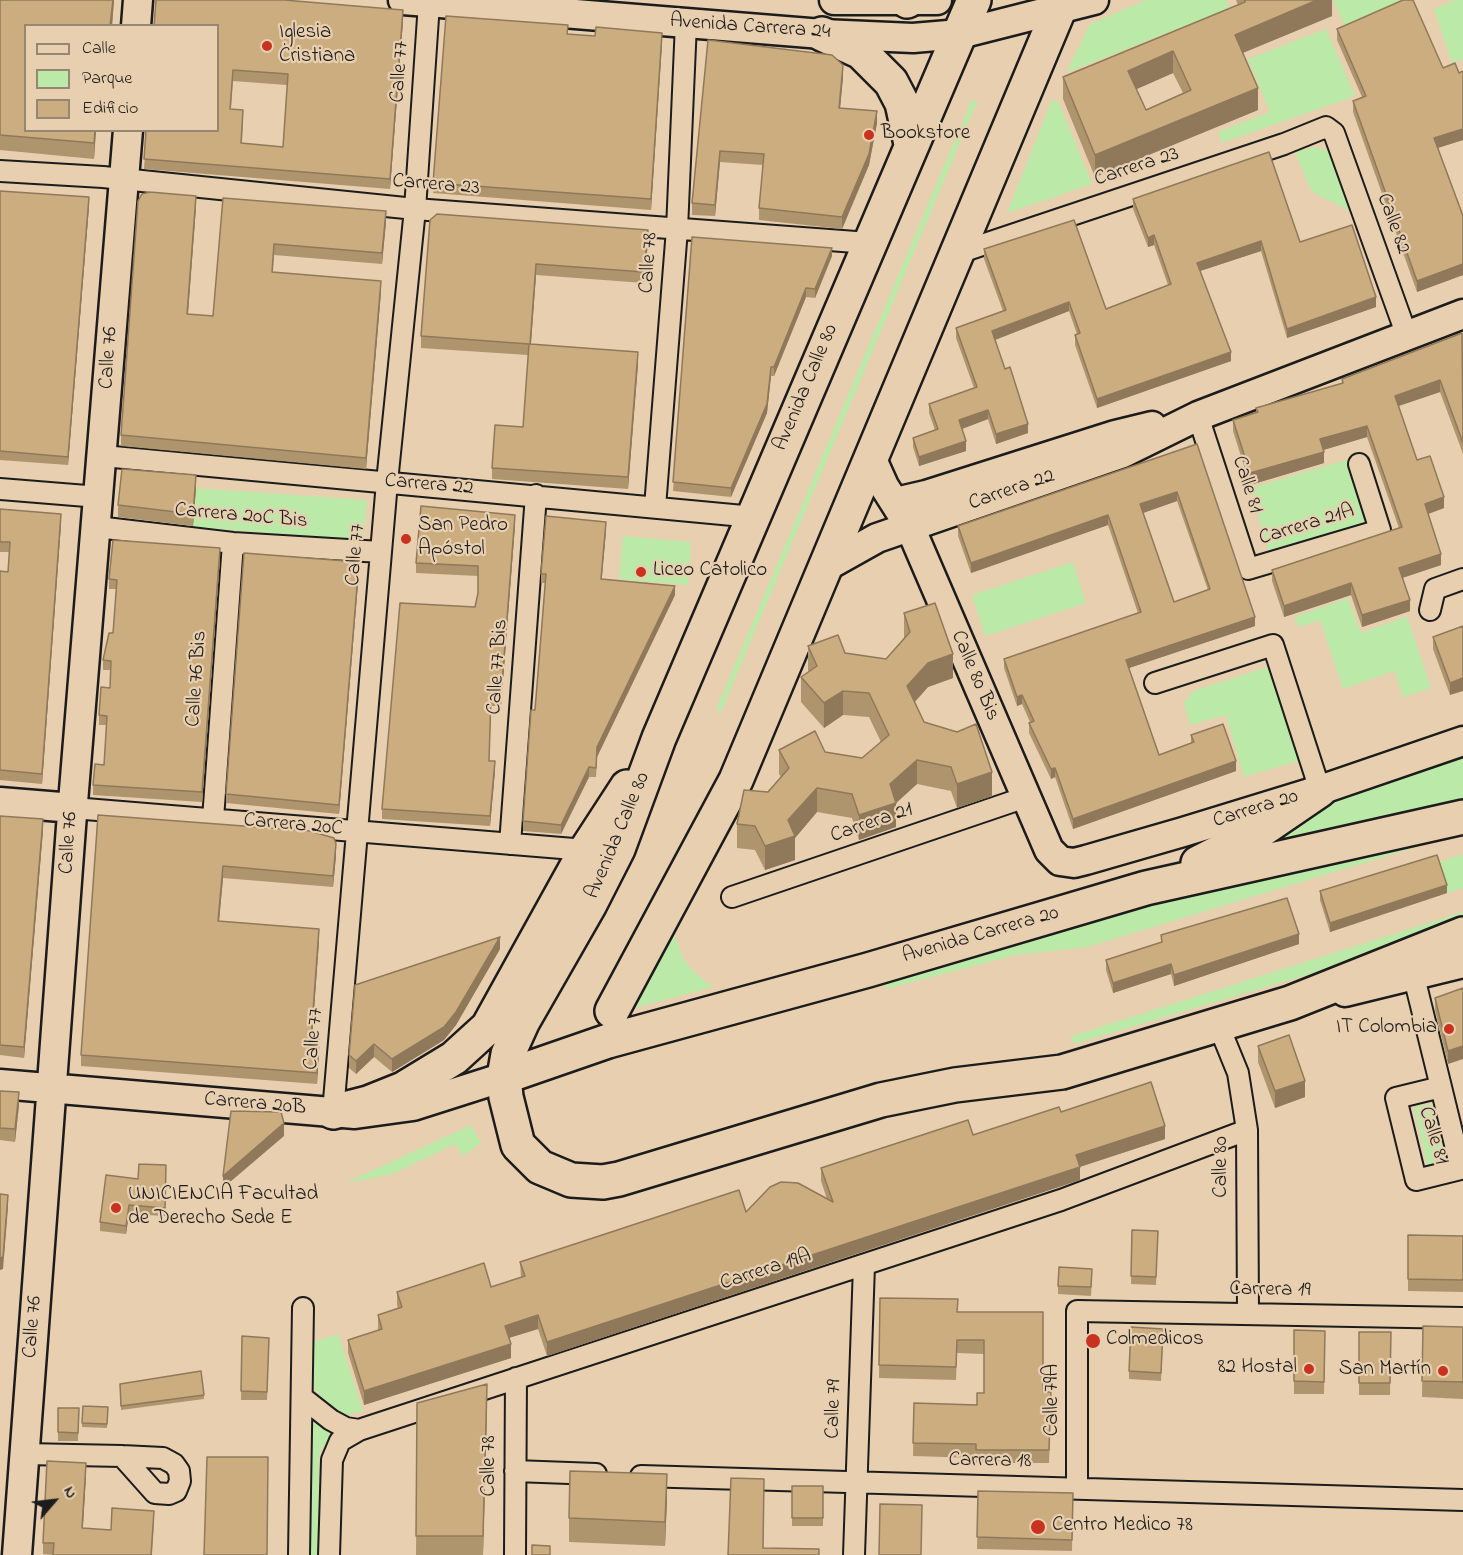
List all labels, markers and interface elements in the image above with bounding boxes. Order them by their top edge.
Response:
street label: Avenida Carrera 24 [669,10,831,46]
place label: Iglesia Cristiana [279,21,355,71]
legend [24,24,219,132]
text: Calle [82,36,116,62]
marker: Iglesia Cristiana [260,39,274,53]
street label: Calle 77 [386,40,416,104]
text: Parque [82,66,132,92]
text: Edificio [82,96,138,122]
place label: Bookstore [881,122,970,148]
marker: Bookstore [862,128,876,142]
street label: Carrera 23 [1091,142,1183,194]
street label: Carrera 23 [391,170,481,202]
street label: Calle 82 [1369,190,1415,258]
street label: Calle 78 [635,232,665,294]
street label: Avenida Calle 80 [769,321,845,455]
street label: Calle 76 [95,326,125,390]
street label: Calle 81 [1225,453,1267,517]
street label: Carrera 22 [966,465,1058,517]
street label: Carrera 22 [383,470,475,502]
street label: Carrera 20C Bis [174,499,308,535]
street label: Carrera 21A [1256,500,1358,552]
place label: San Pedro Apóstol [418,514,508,564]
street label: Calle 77 [342,523,372,587]
marker: San Pedro Apóstol [399,532,413,546]
place label: Liceo Catolico [653,559,767,585]
marker: Liceo Catolico [634,565,648,579]
street label: Calle 77 Bis [483,618,515,716]
street label: Calle 80 Bis [944,627,1004,725]
street label: Calle 76 Bis [182,630,214,728]
street label: Avenida Calle 80 [581,769,657,903]
street label: Carrera 20 [1210,785,1302,835]
street label: Carrera 21 [827,798,917,850]
street label: Carrera 20C [242,809,344,843]
street label: Calle 76 [55,811,85,875]
street label: Avenida Carrera 20 [900,902,1062,970]
street label: Calle 77 [300,1007,330,1071]
place label: IT Colombia [1336,1016,1437,1042]
marker: IT Colombia [1442,1022,1456,1036]
street label: Carrera 20B [203,1088,307,1122]
street label: Calle 81 [1411,1104,1453,1168]
street label: Calle 80 [1210,1136,1236,1198]
place label: UNICIENCIA Facultad de Derecho Sede E [128,1183,318,1233]
marker: UNICIENCIA Facultad de Derecho Sede E [109,1201,123,1215]
street label: Carrera 19A [717,1244,815,1298]
street label: Carrera 19 [1229,1278,1311,1304]
street label: Calle 76 [19,1295,49,1359]
place label: Colmedicos [1106,1328,1204,1354]
marker: Colmedicos [1084,1332,1102,1350]
place label: 82 Hostal [1218,1356,1297,1382]
place label: San Martín [1339,1358,1431,1384]
marker: 82 Hostal [1302,1362,1316,1376]
street label: Calle 79A [1041,1364,1067,1436]
marker: San Martín [1436,1364,1450,1378]
street label: Calle 79 [821,1379,849,1439]
street label: Calle 78 [478,1435,504,1497]
street label: Carrera 18 [948,1449,1032,1475]
north arrow [24,1471,84,1531]
text: N [57,1482,83,1503]
place label: Centro Medico 78 [1052,1514,1193,1540]
marker: Centro Medico 78 [1029,1518,1047,1536]

